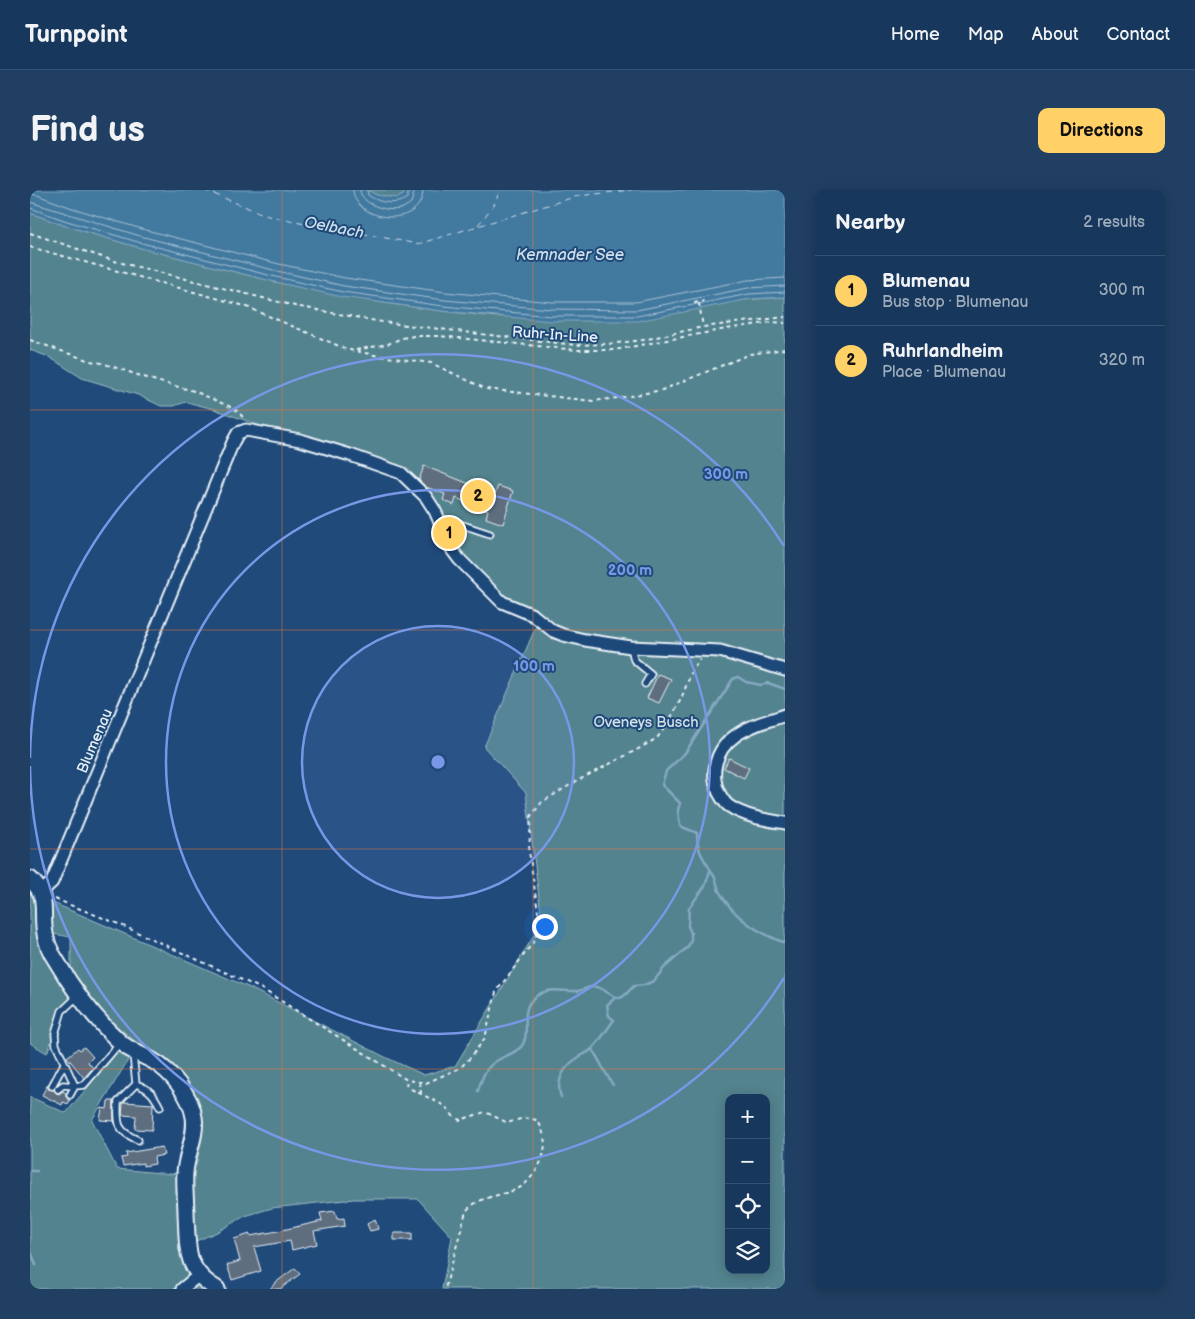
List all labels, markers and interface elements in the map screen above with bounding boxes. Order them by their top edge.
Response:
text: Turnpoint [25,20,128,49]
text: Home [891,24,940,45]
text: Map [968,24,1004,45]
text: About [1032,24,1079,45]
text: Contact [1107,24,1170,45]
button: Directions [1038,108,1165,153]
text: Find us [30,109,145,152]
text: Nearby [835,210,905,235]
water label: Oelbach [303,213,366,243]
text: 2 results [1083,213,1145,232]
water label: Kemnader See [516,246,624,265]
text: Blumenau [882,270,970,293]
text: 1 [848,281,854,300]
text: 300 m [1099,281,1145,300]
text: Bus stop · Blumenau [882,293,1028,312]
street label: Ruhr-In-Line [512,323,599,347]
text: Ruhrlandheim [882,340,1003,363]
text: 2 [846,351,856,370]
text: 320 m [1099,351,1145,370]
text: Place · Blumenau [882,363,1006,382]
text: 300 m [704,465,748,484]
pin: 2 [462,477,494,515]
pin: 1 [433,514,465,552]
text: 200 m [608,561,652,580]
text: 100 m [513,657,555,676]
street label: Blumenau [73,706,117,776]
park label: Oveneys Busch [593,713,699,732]
centre of rings [429,753,447,771]
your location [532,914,558,940]
map controls [725,1094,770,1274]
button: + [725,1094,770,1139]
button: − [725,1139,770,1184]
button: locate [725,1184,770,1229]
button: layers [725,1229,770,1274]

